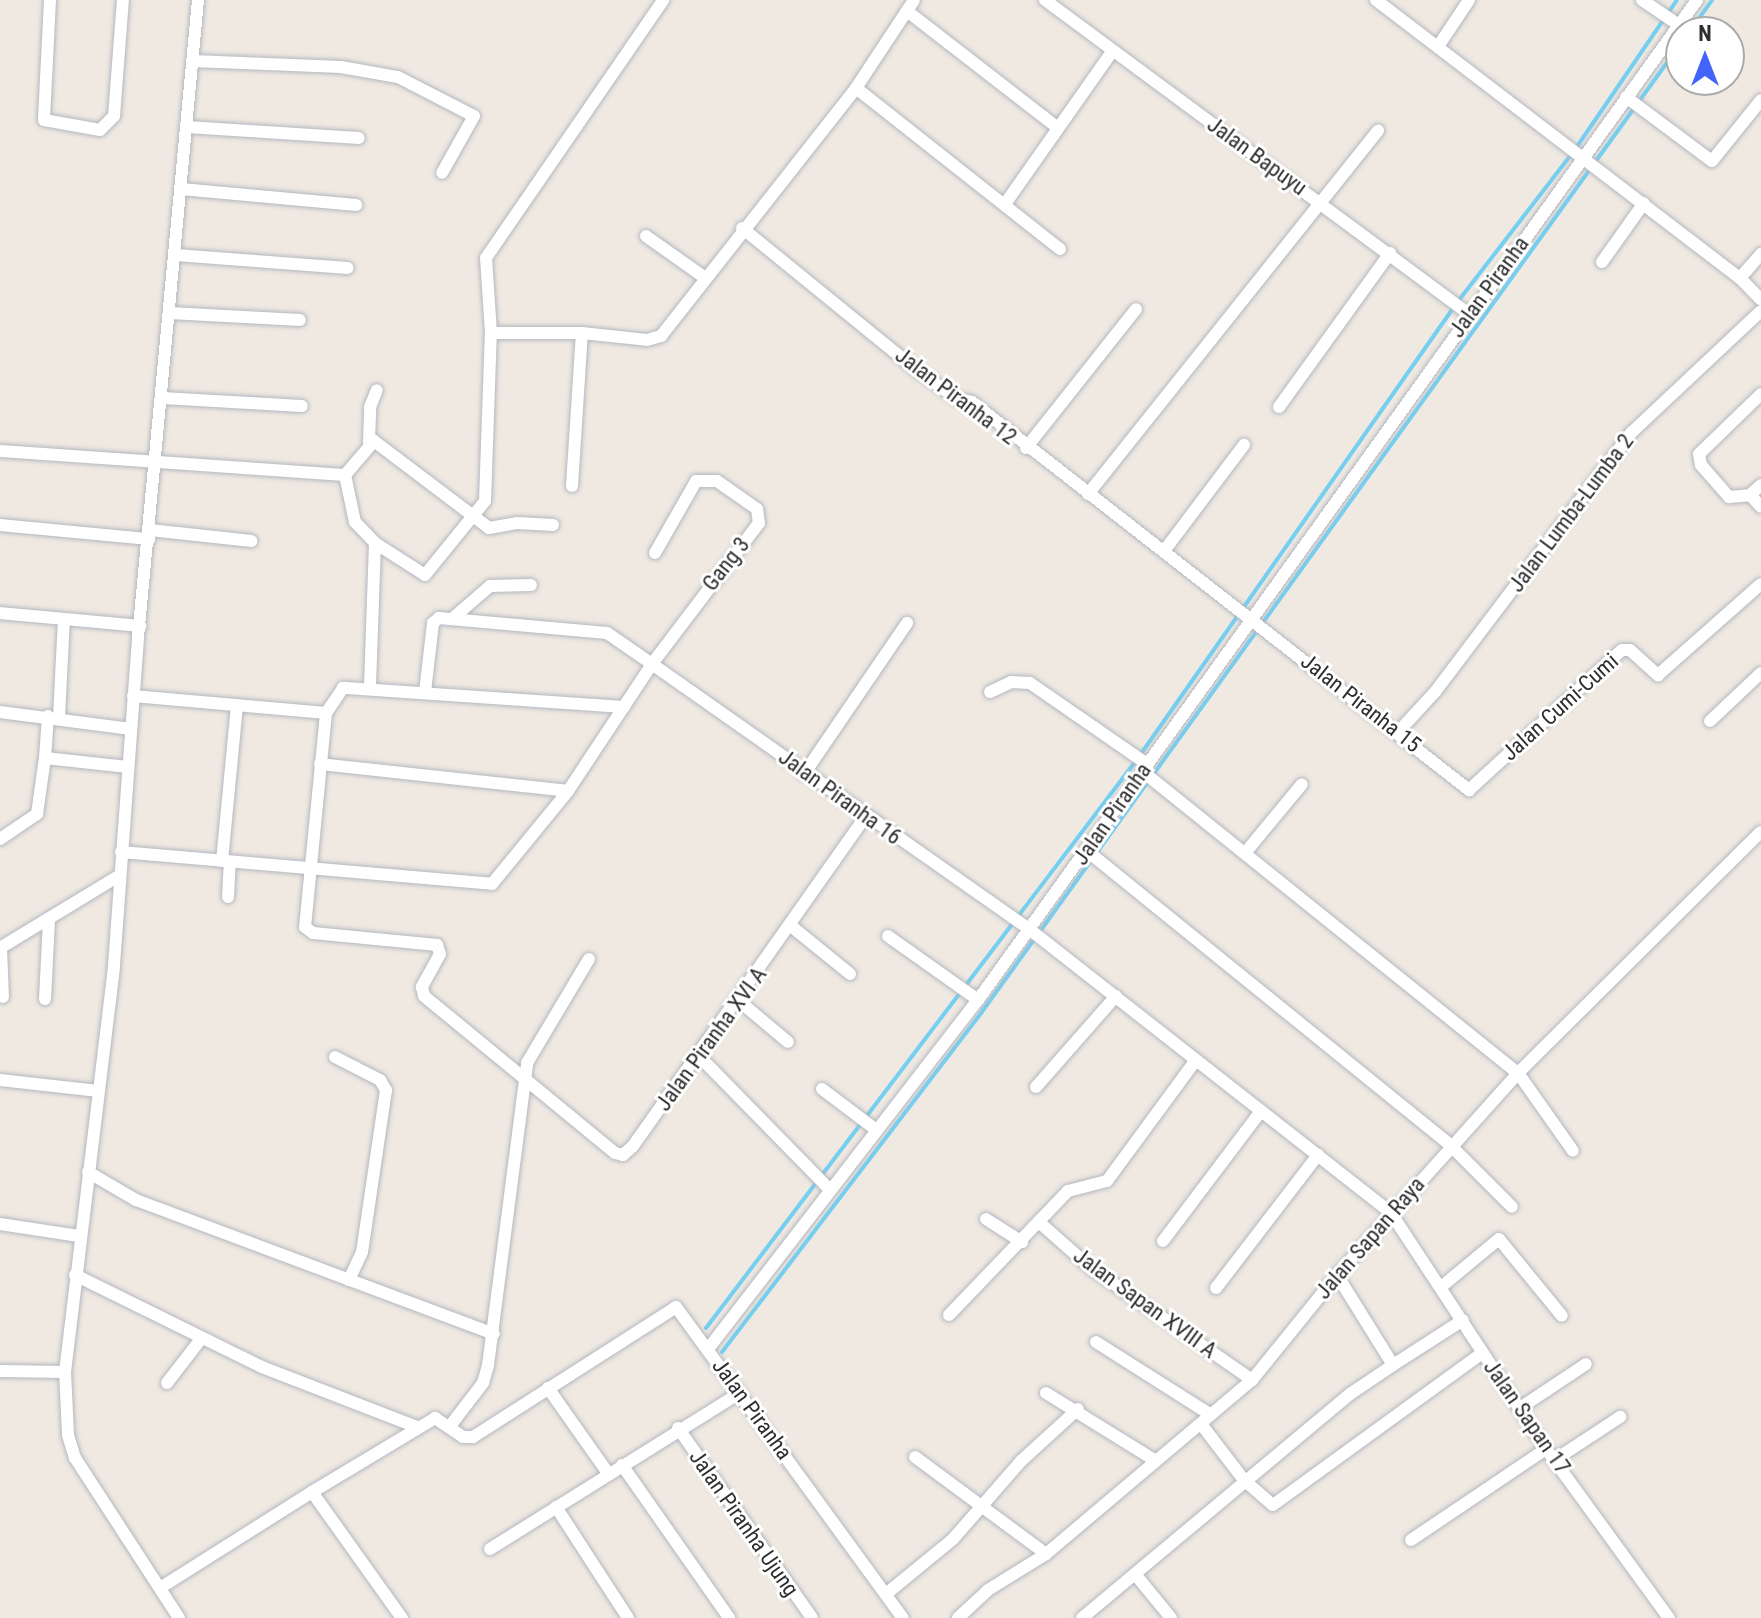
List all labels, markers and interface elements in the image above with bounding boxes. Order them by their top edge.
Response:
north arrow [1665,16,1745,96]
text: N [1698,21,1712,46]
street label: Jalan Bapuyu [1202,111,1312,201]
street label: Jalan Piranha [1444,231,1534,343]
street label: Jalan Piranha 12 [890,342,1022,450]
street label: Jalan Lumba-Lumba 2 [1503,429,1639,597]
street label: Gang 3 [697,532,755,596]
street label: Jalan Piranha 15 [1296,648,1426,758]
street label: Jalan Cumi-Cumi [1496,648,1624,766]
street label: Jalan Piranha 16 [774,744,906,850]
street label: Jalan Piranha [1067,758,1157,870]
street label: Jalan Piranha XVI A [650,962,772,1116]
street label: Jalan Sapan Raya [1310,1172,1430,1304]
street label: Jalan Sapan XVIII A [1068,1242,1222,1364]
street label: Jalan Piranha [707,1353,797,1465]
street label: Jalan Sapan 17 [1478,1355,1576,1479]
street label: Jalan Piranha Ujung [684,1445,804,1601]

